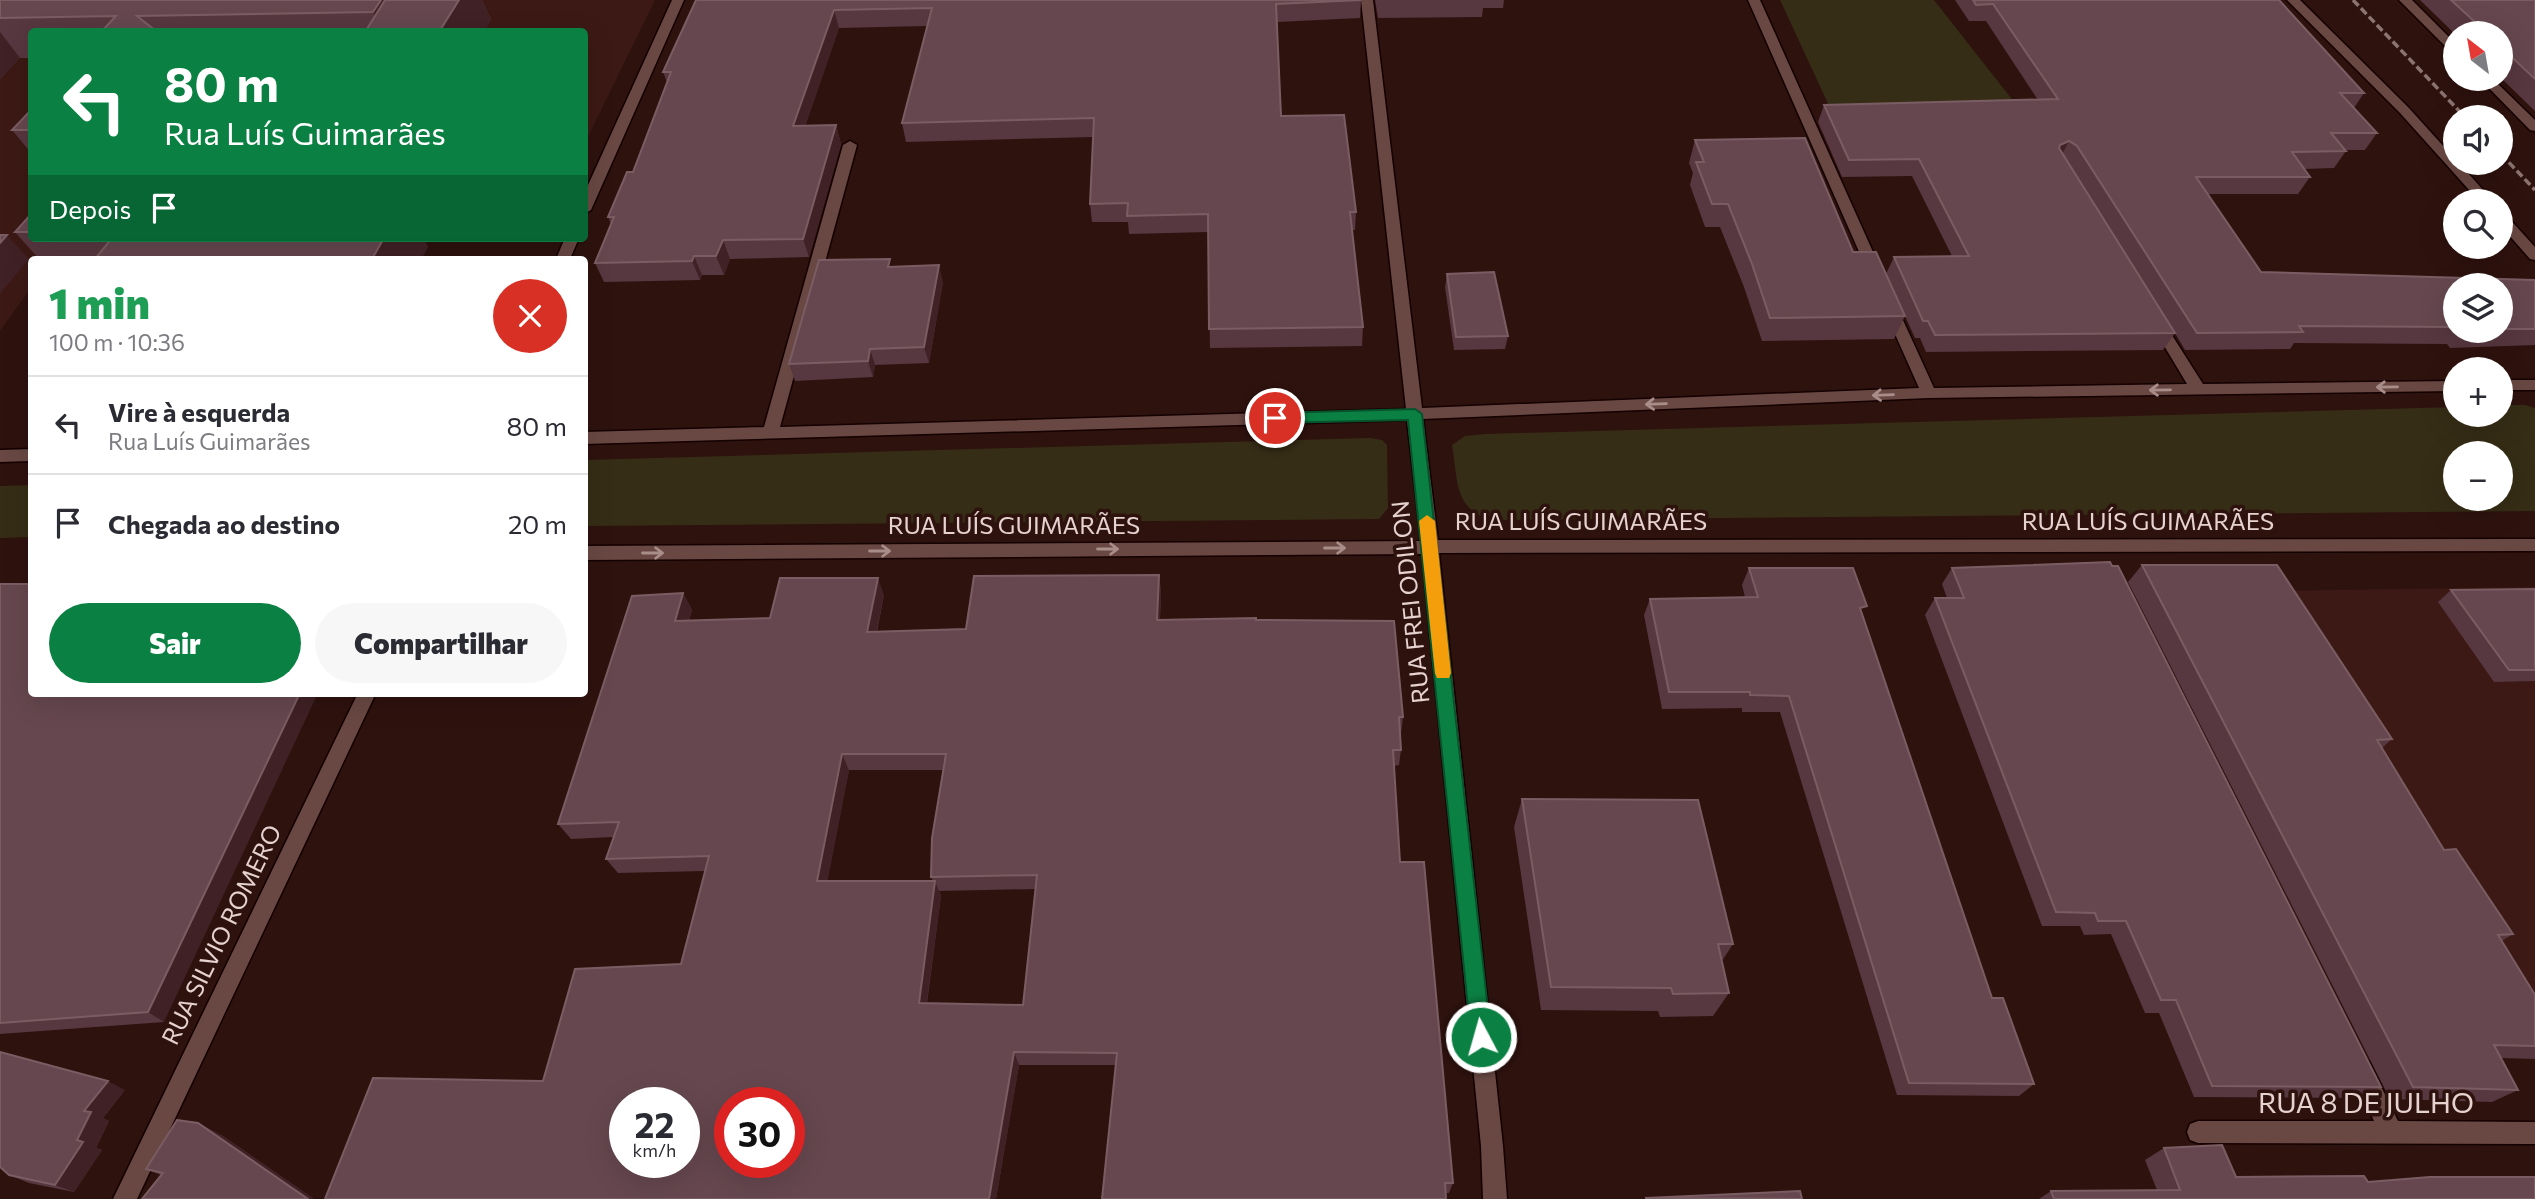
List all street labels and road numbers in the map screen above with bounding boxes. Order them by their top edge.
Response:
street label: RUA FREI ODILON [1384,499,1435,705]
street label: RUA LUÍS GUIMARÃES [1455,506,1707,535]
street label: RUA LUÍS GUIMARÃES [2022,506,2274,535]
street label: RUA LUÍS GUIMARÃES [888,510,1140,539]
street label: RUA SILVIO ROMERO [155,820,287,1049]
street label: RUA 8 DE JULHO [2258,1085,2474,1119]

